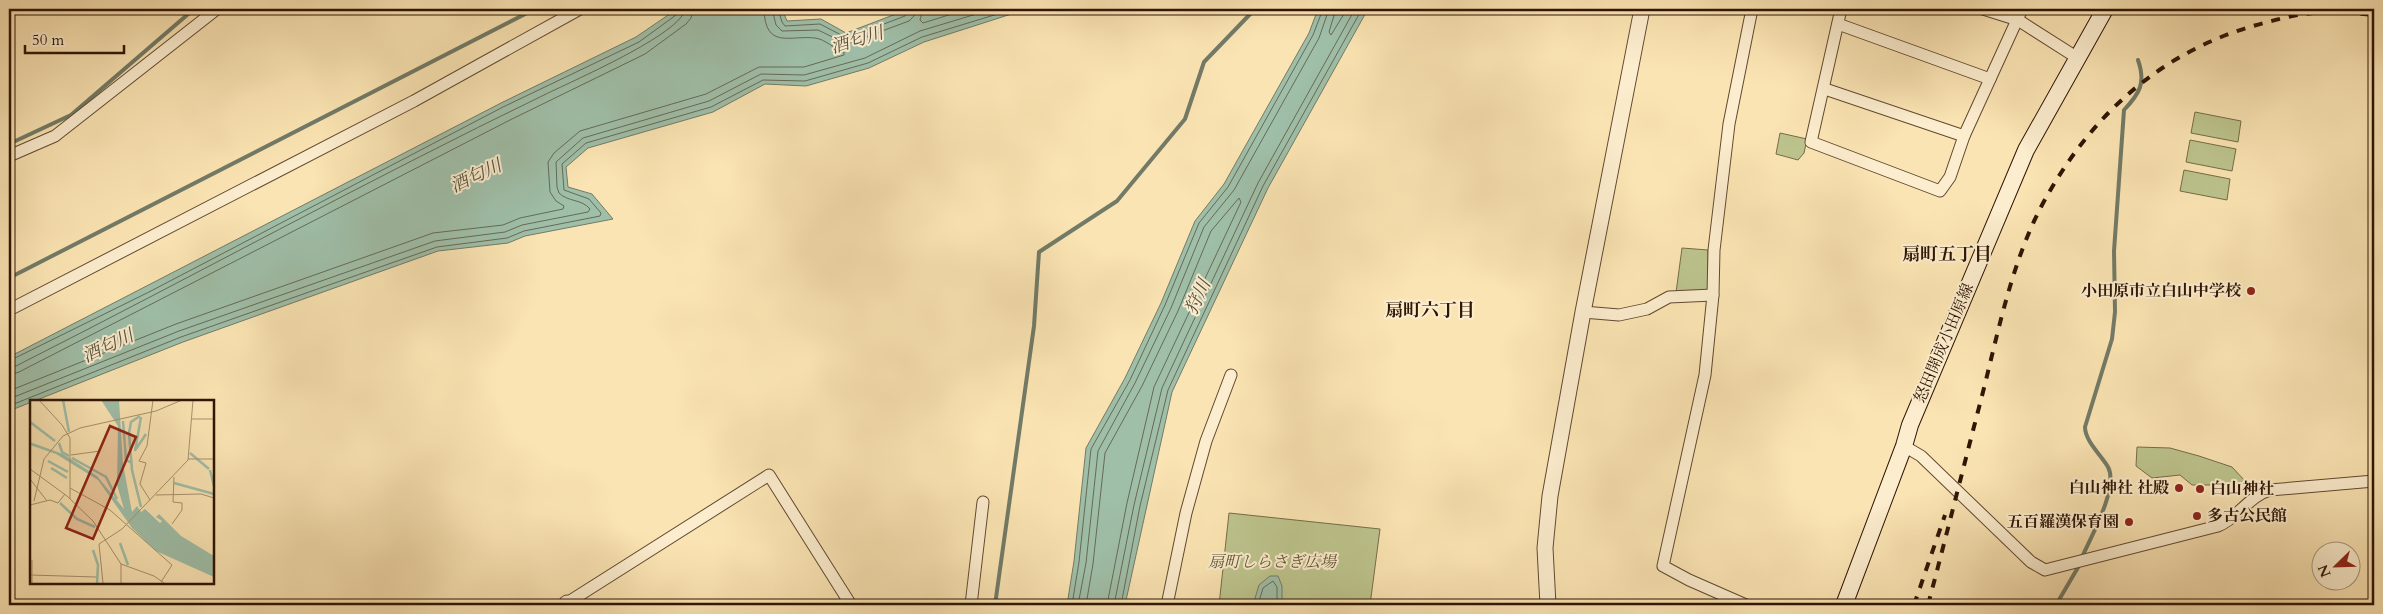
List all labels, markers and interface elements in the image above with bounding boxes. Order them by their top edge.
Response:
water label: 酒匂川 [828,20,888,60]
scale bar [25,22,124,54]
text: 50 m [32,30,64,50]
water label: 酒匂川 [446,152,508,199]
district label: 扇町五丁目 [1902,242,1992,267]
water label: 狩川 [1179,274,1218,319]
street label: 怒田開成小田原線 [1909,280,1979,406]
place label: 小田原市立白山中学校 [2081,280,2242,302]
marker: 小田原市立白山中学校 [2245,285,2257,297]
district label: 扇町六丁目 [1385,298,1475,323]
water label: 酒匂川 [78,322,140,369]
inset map [30,400,214,584]
place label: 白山神社 社殿 [2069,477,2169,499]
place label: 白山神社 [2210,478,2274,500]
marker: 白山神社 社殿 [2173,482,2185,494]
marker: 白山神社 [2194,483,2206,495]
place label: 多古公民館 [2207,505,2287,527]
marker: 多古公民館 [2191,510,2203,522]
place label: 五百羅漢保育園 [2007,511,2119,533]
marker: 五百羅漢保育園 [2123,516,2135,528]
north arrow [2310,542,2360,592]
park label: 扇町しらさぎ広場 [1208,551,1338,573]
text: N [2313,562,2336,580]

